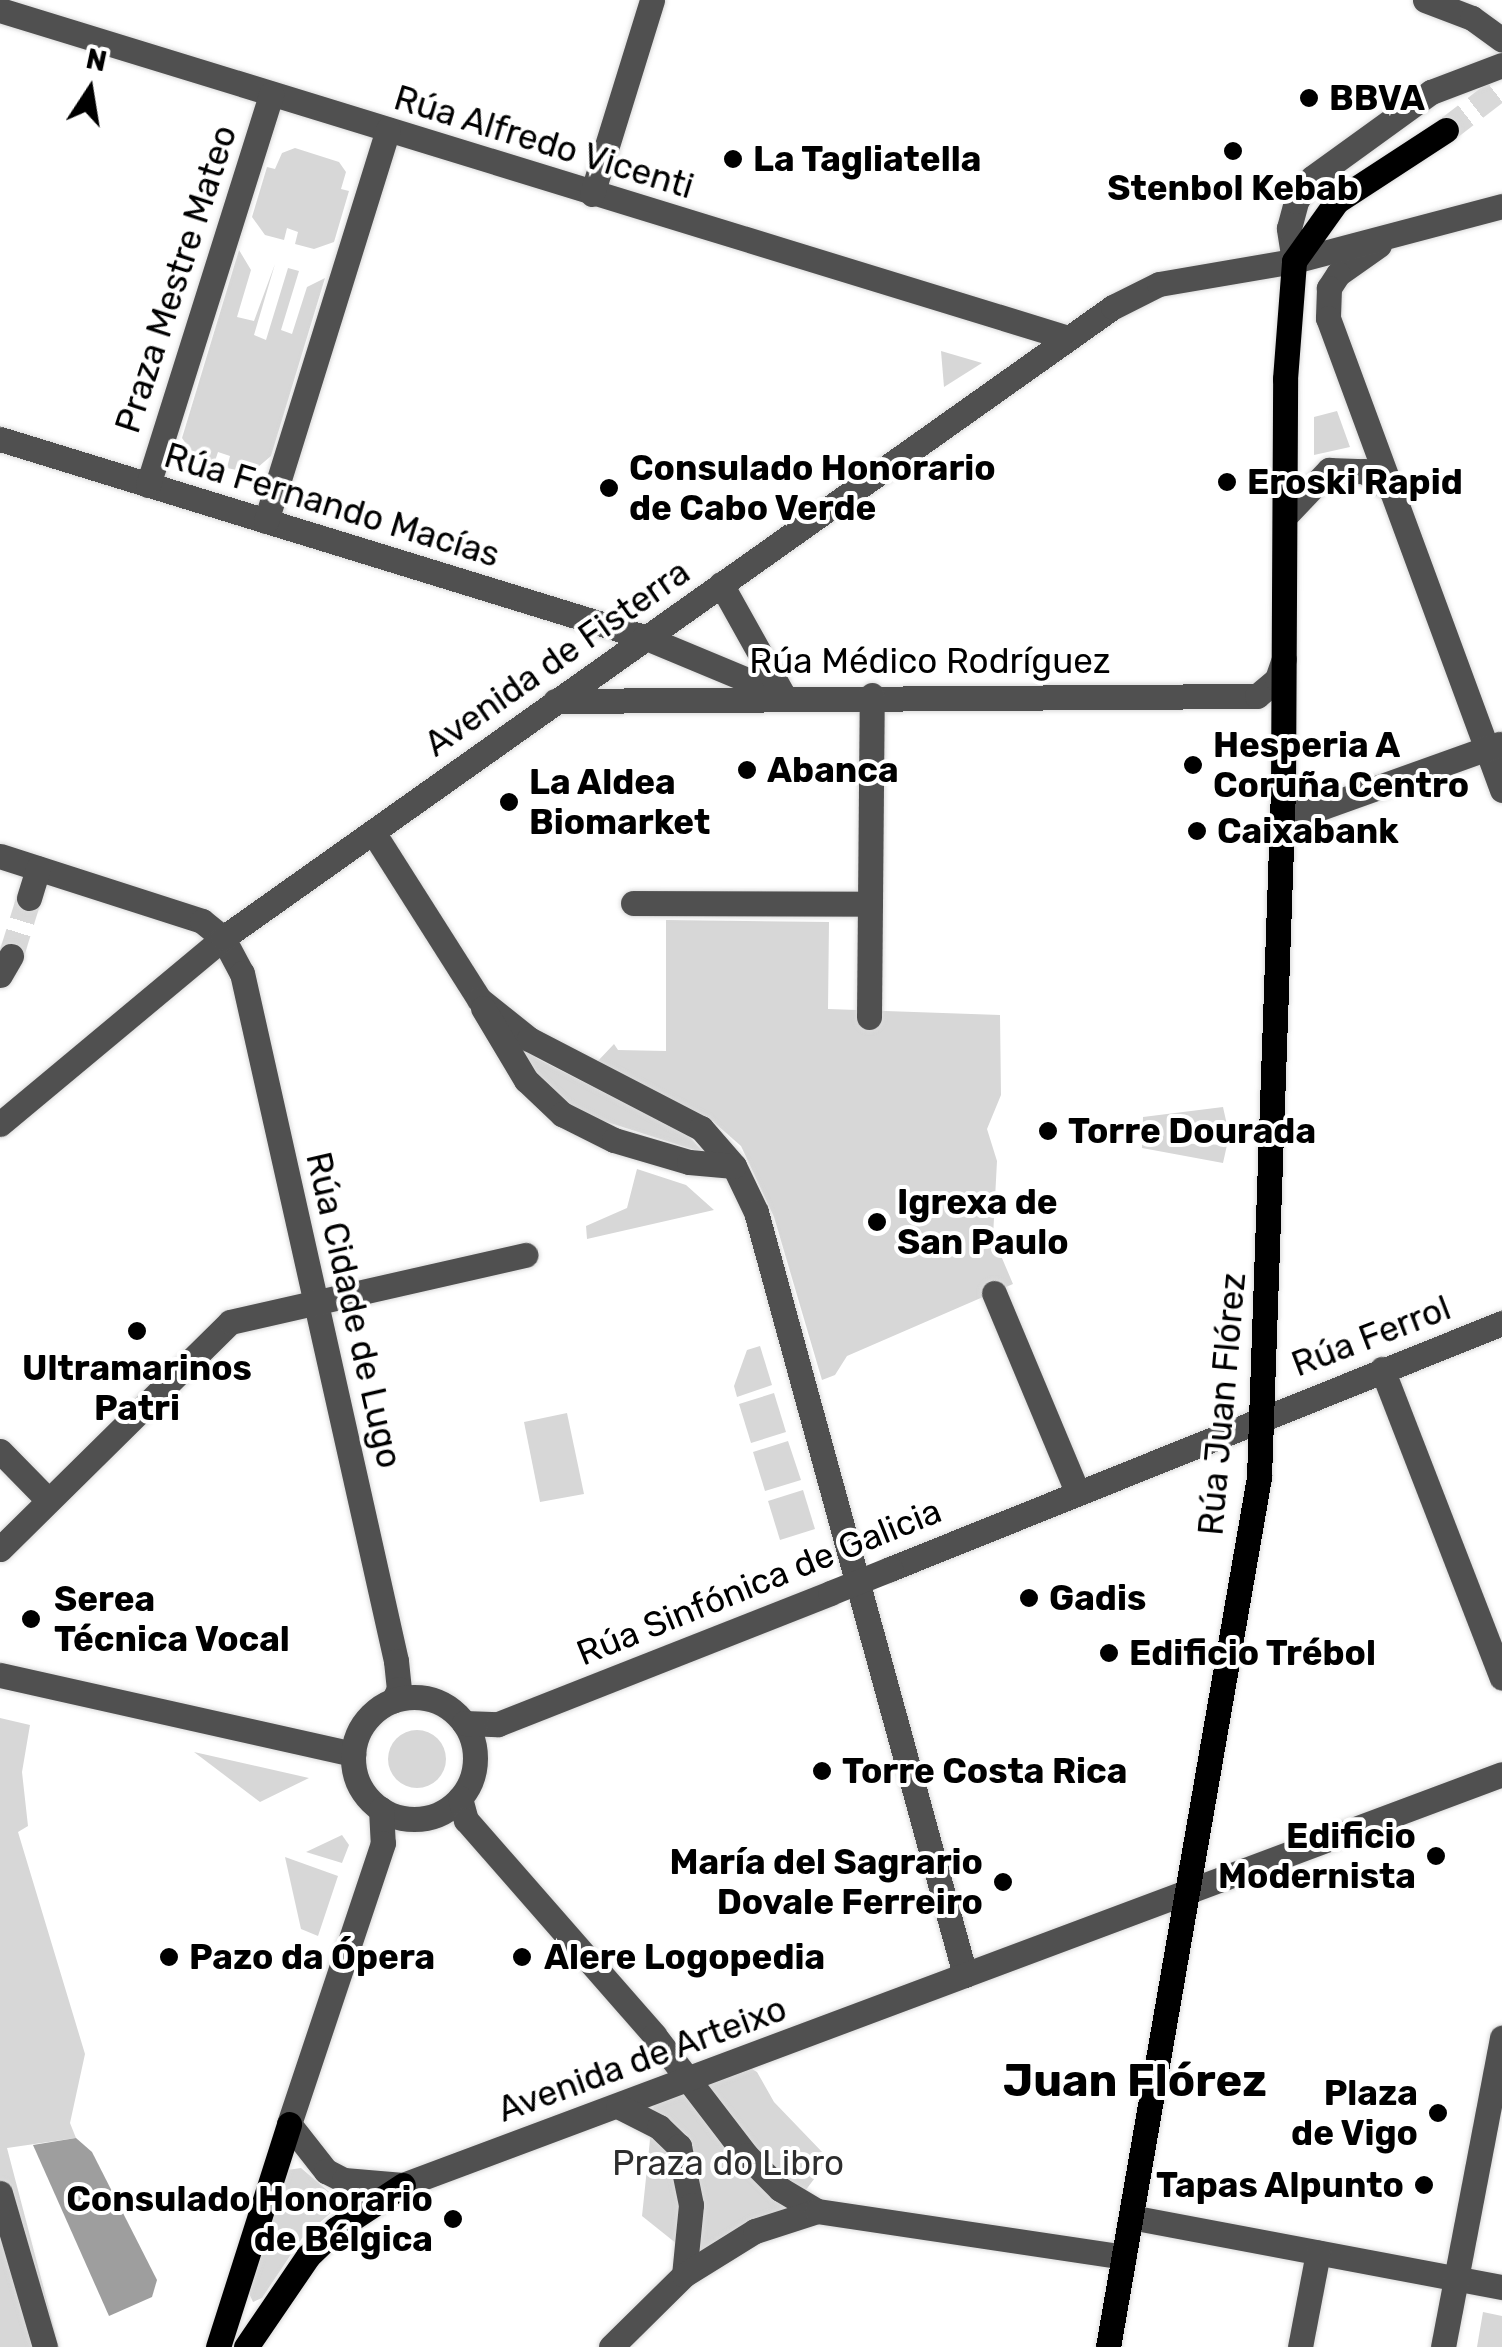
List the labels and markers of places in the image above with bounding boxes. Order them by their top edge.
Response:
place label: BBVA [1329,77,1425,119]
marker: BBVA [1298,87,1320,109]
place label: La Tagliatella [753,138,982,180]
marker: Stenbol Kebab [1222,140,1244,162]
marker: La Tagliatella [722,148,744,170]
place label: Stenbol Kebab [1107,167,1359,209]
place label: Consulado Honorario de Cabo Verde [629,447,996,529]
place label: Eroski Rapid [1247,461,1463,503]
marker: Eroski Rapid [1216,471,1238,493]
marker: Consulado Honorario de Cabo Verde [598,477,620,499]
place label: Hesperia A Coruña Centro [1213,724,1469,806]
place label: Abanca [767,749,899,791]
marker: Hesperia A Coruña Centro [1182,754,1204,776]
marker: Abanca [736,759,758,781]
place label: La Aldea Biomarket [529,761,710,843]
marker: La Aldea Biomarket [498,791,520,813]
place label: Caixabank [1217,810,1399,852]
marker: Caixabank [1186,820,1208,842]
place label: Torre Dourada [1068,1110,1316,1152]
marker: Torre Dourada [1037,1120,1059,1142]
place label: Igrexa de San Paulo [897,1181,1069,1263]
marker: Igrexa de San Paulo [866,1211,888,1233]
marker: Ultramarinos Patri [126,1320,148,1342]
place label: Ultramarinos Patri [22,1347,252,1429]
place label: Gadis [1049,1577,1146,1619]
place label: Serea Técnica Vocal [54,1578,291,1660]
marker: Gadis [1018,1587,1040,1609]
marker: Serea Técnica Vocal [18,1606,44,1632]
place label: Edificio Trébol [1129,1632,1377,1674]
marker: Edificio Trébol [1098,1642,1120,1664]
place label: Torre Costa Rica [842,1750,1127,1792]
marker: Torre Costa Rica [811,1760,833,1782]
place label: Edificio Modernista [1218,1815,1416,1897]
place label: María del Sagrario Dovale Ferreiro [669,1841,983,1923]
marker: Edificio Modernista [1425,1845,1447,1867]
marker: María del Sagrario Dovale Ferreiro [992,1871,1014,1893]
place label: Pazo da Ópera [189,1936,435,1978]
place label: Alere Logopedia [544,1936,825,1978]
marker: Alere Logopedia [509,1944,535,1970]
marker: Pazo da Ópera [158,1946,180,1968]
place label: Plaza de Vigo [1290,2072,1418,2154]
marker: Plaza de Vigo [1427,2102,1449,2124]
place label: Tapas Alpunto [1155,2164,1404,2206]
marker: Tapas Alpunto [1413,2174,1435,2196]
place label: Consulado Honorario de Bélgica [66,2178,433,2260]
marker: Consulado Honorario de Bélgica [442,2208,464,2230]

